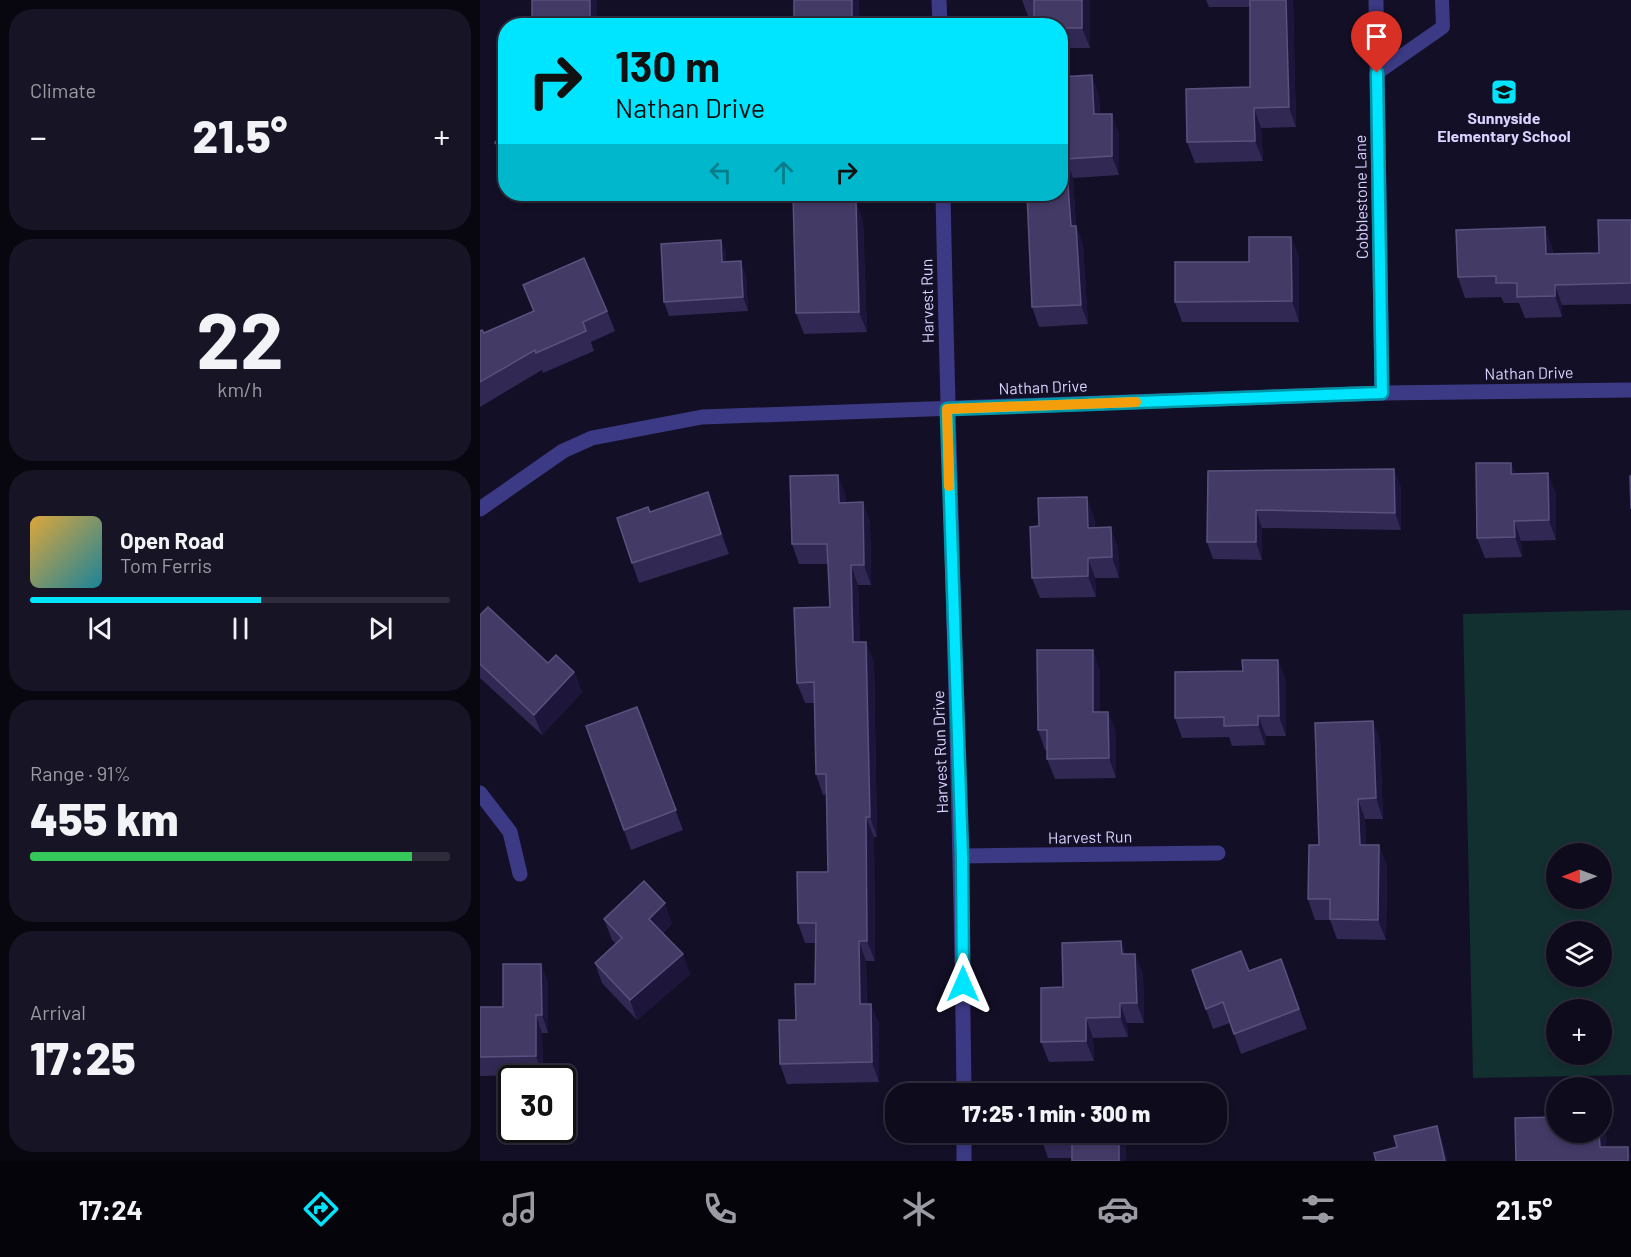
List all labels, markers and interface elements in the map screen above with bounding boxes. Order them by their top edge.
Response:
pin [1351,11,1402,73]
icon: arrive [1360,20,1393,53]
text: 130 m [615,40,720,90]
icon: right [516,42,594,120]
school or university icon: Sunnyside Elementary School [1489,77,1519,107]
text: Climate [30,78,96,102]
text: Nathan Drive [615,91,765,123]
text: 21.5° [193,108,287,162]
place label: Sunnyside Elementary School [1437,108,1571,145]
text: − [30,116,47,156]
text: + [434,116,450,156]
street label: Cobblestone Lane [1350,135,1371,259]
icon: left [704,156,737,189]
icon: ahead [767,156,800,189]
icon: right [830,156,863,189]
street label: Harvest Run [916,259,937,343]
text: 22 [196,291,284,385]
street label: Nathan Drive [1484,362,1574,383]
street label: Nathan Drive [998,375,1088,398]
text: km/h [217,377,263,401]
text: Open Road [120,527,224,553]
text: Tom Ferris [120,553,212,577]
icon: previous [84,612,117,645]
icon: pause [224,612,257,645]
icon: next [364,612,397,645]
street label: Harvest Run Drive [928,690,951,814]
text: Range · 91% [30,761,131,785]
text: 455 km [30,791,179,845]
street label: Harvest Run [1048,826,1132,847]
north arrow [1546,843,1612,909]
map controls [1546,843,1612,1143]
button: layers [1546,921,1612,987]
position arrow [931,952,995,1016]
button: + [1546,999,1612,1065]
text: Arrival [30,1000,86,1024]
text: 17:25 [30,1030,136,1084]
speed limit sign: 30 [498,1065,576,1143]
button: − [1546,1077,1612,1143]
text: 17:25 · 1 min · 300 m [962,1100,1150,1126]
icon: directions [300,1188,342,1230]
icon: music [499,1188,541,1230]
icon: phone [699,1188,741,1230]
icon: climate [898,1188,940,1230]
icon: car [1097,1188,1139,1230]
icon: filters [1297,1188,1339,1230]
text: 17:24 [79,1193,143,1225]
text: 21.5° [1496,1193,1552,1225]

